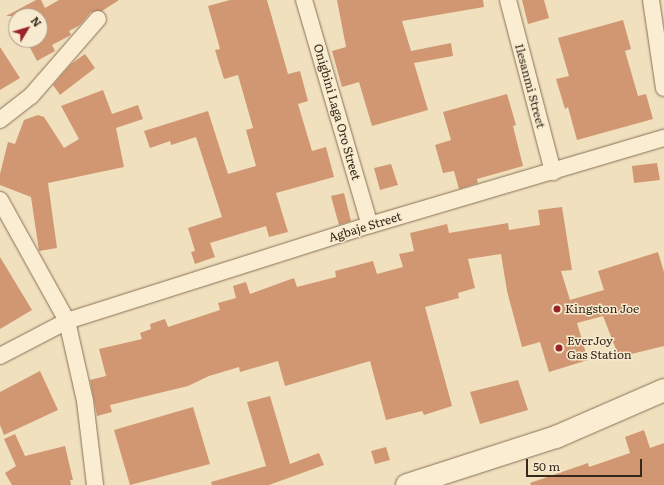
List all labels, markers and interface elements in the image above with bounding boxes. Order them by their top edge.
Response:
north arrow [8,8,48,48]
text: N [28,13,46,30]
street label: Onigbini Laga Oro Street [311,42,363,182]
street label: Ilesanmi Street [512,42,548,130]
street label: Agbaje Street [327,209,403,245]
place label: Kingston Joe [565,302,639,316]
marker: Kingston Joe [552,304,562,314]
place label: EverJoy Gas Station [567,334,632,362]
marker: EverJoy Gas Station [554,343,564,353]
scale bar [528,451,644,477]
text: 50 m [533,457,560,475]

